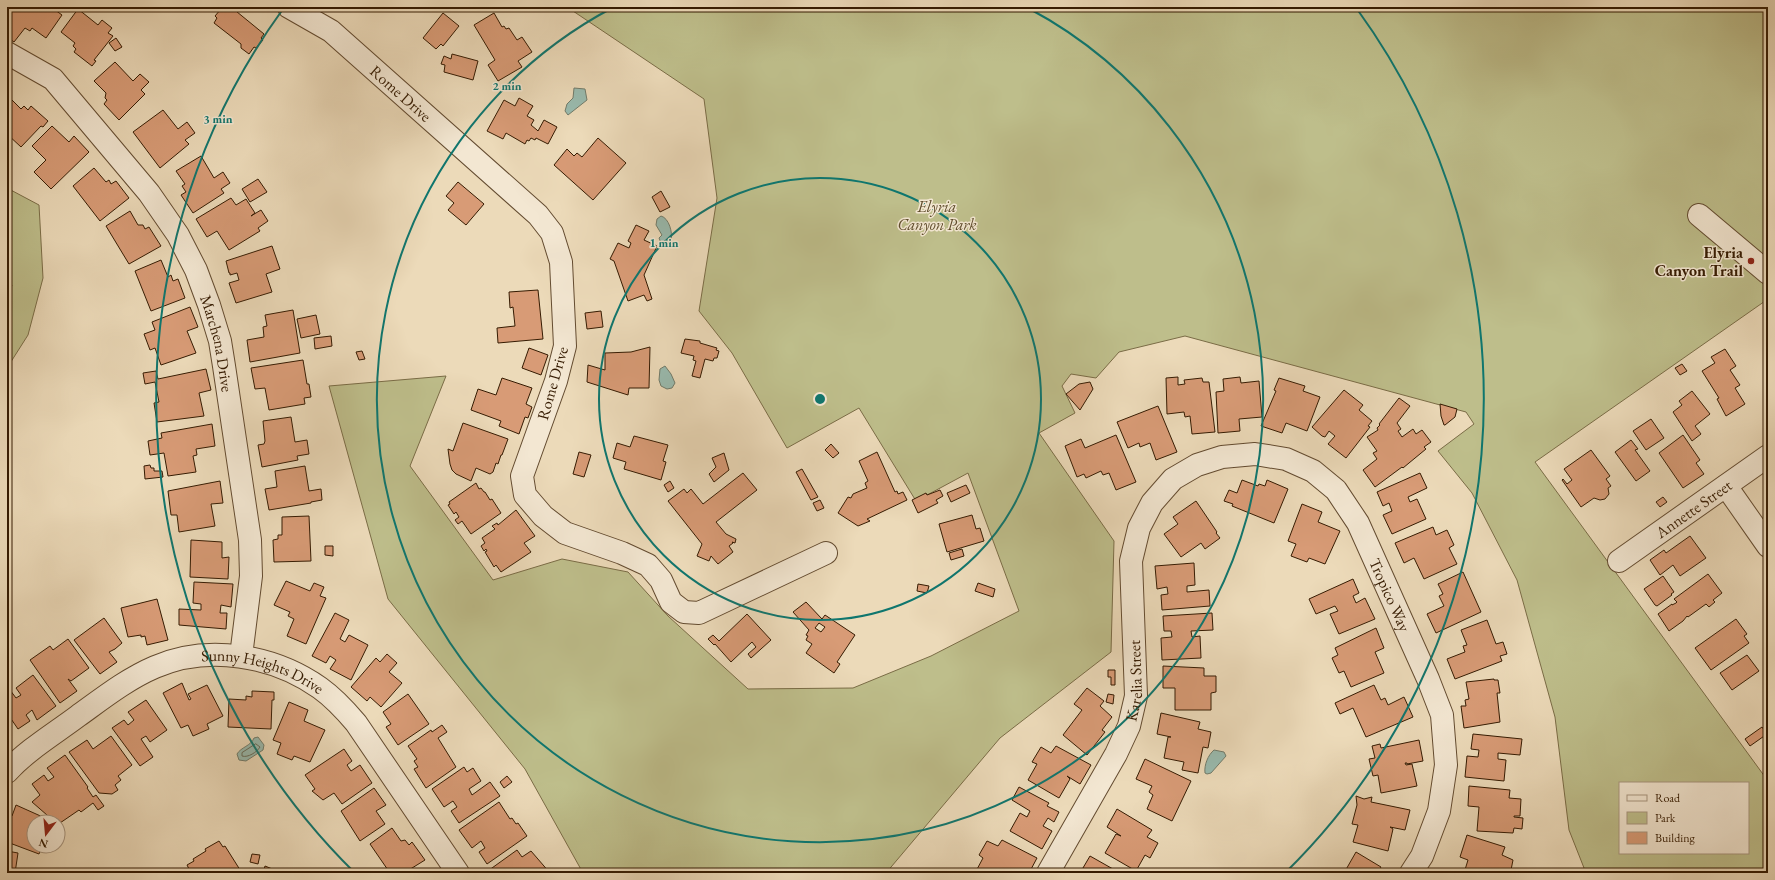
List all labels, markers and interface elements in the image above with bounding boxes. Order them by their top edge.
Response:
street label: Rome Drive [365,61,436,126]
text: 2 min [492,78,522,94]
text: 3 min [203,111,233,127]
park label: Elyria Canyon Park [897,196,977,235]
text: 1 min [649,235,679,251]
place label: Elyria Canyon Trail [1655,242,1744,281]
marker: Elyria Canyon Trail [1746,256,1756,266]
street label: Marchena Drive [195,292,238,393]
street label: Rome Drive [532,344,573,422]
centre of rings [813,392,827,406]
street label: Annette Street [1650,475,1736,544]
street label: Tropico Way [1364,555,1416,636]
street label: Karelia Street [1120,640,1147,723]
street label: Sunny Heights Drive [201,645,328,699]
legend [1619,782,1749,854]
text: Road [1655,790,1681,806]
text: Park [1655,810,1676,826]
north arrow [26,814,66,854]
text: Building [1655,830,1696,846]
text: N [37,836,49,852]

